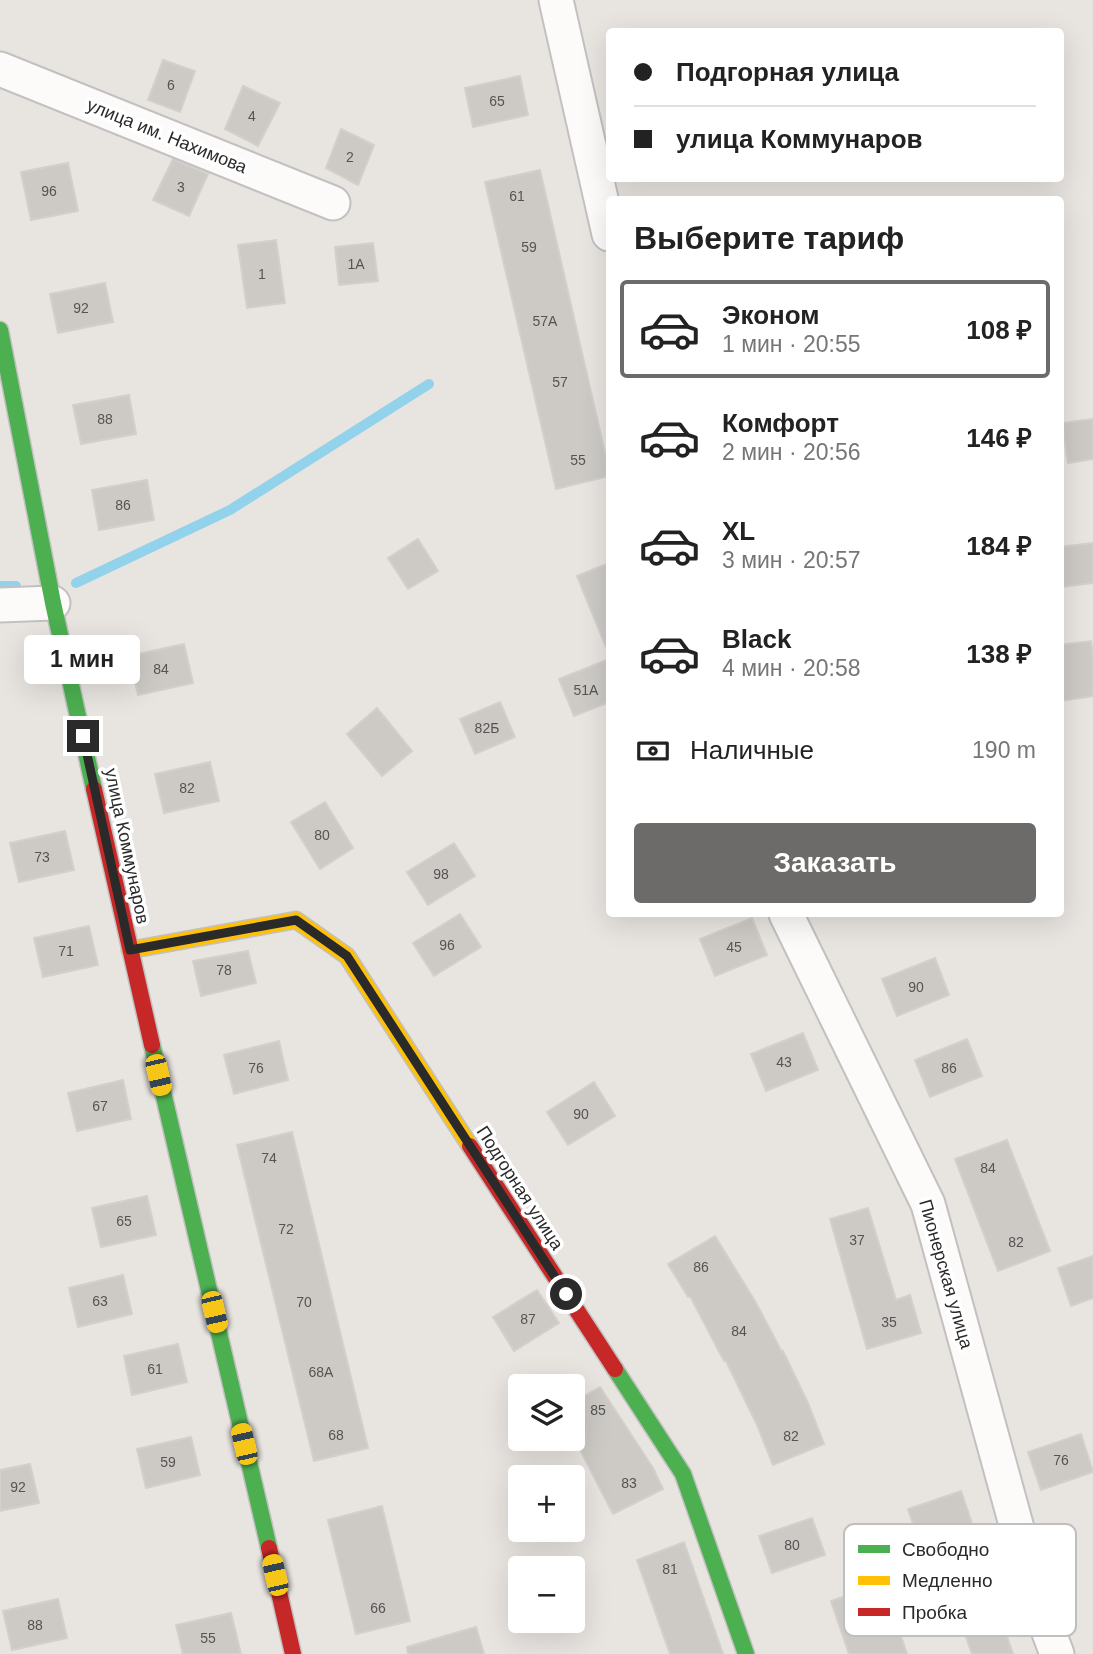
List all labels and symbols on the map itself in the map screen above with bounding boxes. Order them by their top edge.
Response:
house number: 6 [167,77,175,93]
house number: 65 [489,93,505,109]
street label: улица им. Нахимова [84,95,251,178]
house number: 4 [248,108,256,124]
house number: 2 [346,149,354,165]
house number: 3 [177,179,185,195]
house number: 96 [41,183,57,199]
house number: 61 [509,188,525,204]
house number: 59 [521,239,537,255]
house number: 1А [347,256,365,272]
house number: 1 [258,266,266,282]
house number: 92 [73,300,89,316]
house number: 57А [533,313,558,329]
house number: 57 [552,374,568,390]
house number: 88 [97,411,113,427]
house number: 55 [570,452,586,468]
house number: 86 [115,497,131,513]
callout: 1 мин [25,634,141,684]
house number: 84 [153,661,169,677]
house number: 51А [574,682,599,698]
route end [67,720,99,752]
house number: 82Б [475,720,499,736]
street label: улица Коммунаров [101,766,153,926]
house number: 82 [179,780,195,796]
house number: 80 [314,827,330,843]
house number: 73 [34,849,50,865]
house number: 98 [433,866,449,882]
house number: 96 [439,937,455,953]
house number: 45 [726,939,742,955]
house number: 71 [58,943,74,959]
house number: 78 [216,962,232,978]
house number: 90 [908,979,924,995]
car [144,1052,173,1098]
house number: 43 [776,1054,792,1070]
house number: 76 [248,1060,264,1076]
house number: 86 [941,1060,957,1076]
house number: 67 [92,1098,108,1114]
house number: 90 [573,1106,589,1122]
street label: Подгорная улица [473,1122,568,1254]
house number: 74 [261,1150,277,1166]
house number: 84 [980,1160,996,1176]
street label: Пионерская улица [915,1197,977,1352]
house number: 65 [116,1213,132,1229]
house number: 72 [278,1221,294,1237]
house number: 37 [849,1232,865,1248]
house number: 82 [1008,1234,1024,1250]
house number: 86 [693,1259,709,1275]
route start [550,1278,582,1310]
car [200,1289,229,1335]
house number: 63 [92,1293,108,1309]
house number: 70 [296,1294,312,1310]
house number: 87 [520,1311,536,1327]
house number: 35 [881,1314,897,1330]
house number: 84 [731,1323,747,1339]
house number: 61 [147,1361,163,1377]
house number: 68А [309,1364,334,1380]
house number: 85 [590,1402,606,1418]
car [230,1421,259,1467]
house number: 68 [328,1427,344,1443]
house number: 82 [783,1428,799,1444]
house number: 76 [1053,1452,1069,1468]
house number: 59 [160,1454,176,1470]
house number: 83 [621,1475,637,1491]
house number: 92 [10,1479,26,1495]
legend [844,1524,1076,1636]
house number: 80 [784,1537,800,1553]
text: Свободно [902,1539,989,1560]
car [261,1552,290,1598]
house number: 81 [662,1561,678,1577]
text: Медленно [902,1570,992,1591]
house number: 66 [370,1600,386,1616]
text: Пробка [902,1602,967,1623]
house number: 88 [27,1617,43,1633]
house number: 55 [200,1630,216,1646]

